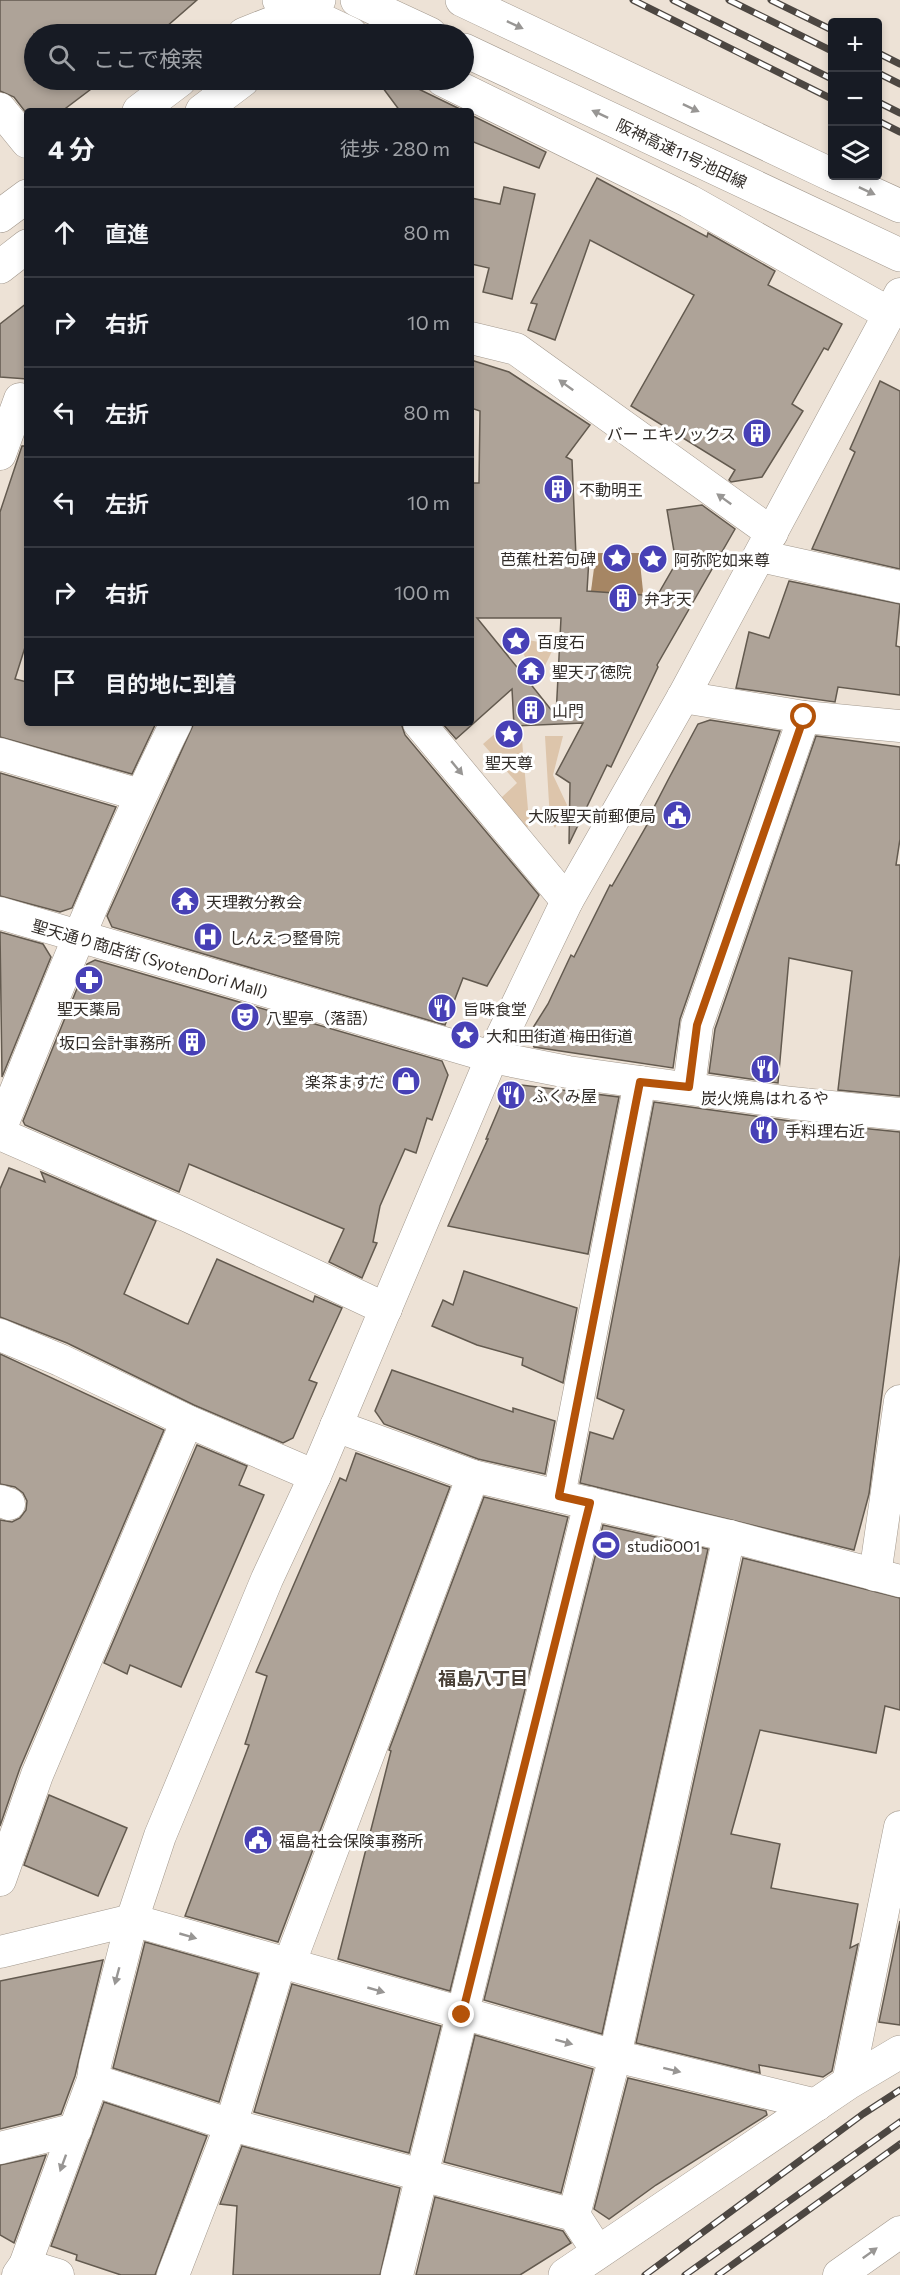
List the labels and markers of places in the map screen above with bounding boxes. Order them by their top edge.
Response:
building icon: バー エキノックス [741,417,773,449]
place label: バー エキノックス [607,424,736,443]
building icon: 不動明王 [542,473,574,505]
place label: 不動明王 [579,480,643,499]
place icon: 芭蕉杜若句碑 [601,542,633,574]
place icon: 阿弥陀如来尊 [637,543,669,575]
place label: 芭蕉杜若句碑 [500,549,596,568]
place label: 阿弥陀如来尊 [674,550,770,569]
building icon: 弁才天 [607,582,639,614]
place label: 弁才天 [644,589,692,608]
place icon: 百度石 [500,625,532,657]
place label: 百度石 [537,632,585,651]
temple icon: 聖天了徳院 [515,655,547,687]
place label: 聖天了徳院 [552,662,632,681]
building icon: 山門 [515,694,547,726]
place label: 山門 [552,701,584,720]
place icon: 聖天尊 [493,718,525,750]
place label: 聖天尊 [485,753,533,772]
public building icon: 大阪聖天前郵便局 [661,799,693,831]
place label: 大阪聖天前郵便局 [528,806,656,825]
temple icon: 天理教分教会 [169,885,201,917]
place label: 天理教分教会 [206,892,302,911]
hospital icon: しんえつ整骨院 [192,921,224,953]
place label: しんえつ整骨院 [229,928,341,947]
pharmacy icon: 聖天薬局 [73,964,105,996]
restaurant icon: 旨味食堂 [426,992,458,1024]
place label: 聖天薬局 [57,999,121,1018]
place label: 旨味食堂 [463,999,527,1018]
theatre icon: 八聖亭（落語） [229,1001,261,1033]
place label: 八聖亭（落語） [266,1008,378,1027]
place icon: 大和田街道 梅田街道 [449,1019,481,1051]
building icon: 坂口会計事務所 [176,1026,208,1058]
place label: 大和田街道 梅田街道 [486,1026,633,1045]
place label: 坂口会計事務所 [59,1033,171,1052]
restaurant icon: 炭火焼鳥はれるや [749,1053,781,1085]
shop icon: 楽茶ますだ [390,1065,422,1097]
place label: 楽茶ますだ [305,1072,385,1091]
restaurant icon: ふくみ屋 [495,1079,527,1111]
place label: ふくみ屋 [532,1086,597,1105]
place label: 炭火焼鳥はれるや [701,1088,829,1107]
restaurant icon: 手料理右近 [748,1114,780,1146]
place label: 手料理右近 [785,1121,865,1140]
sports icon: studio001 [590,1529,622,1561]
place label: studio001 [627,1536,700,1555]
public building icon: 福島社会保険事務所 [242,1824,274,1856]
place label: 福島社会保険事務所 [279,1831,423,1850]

